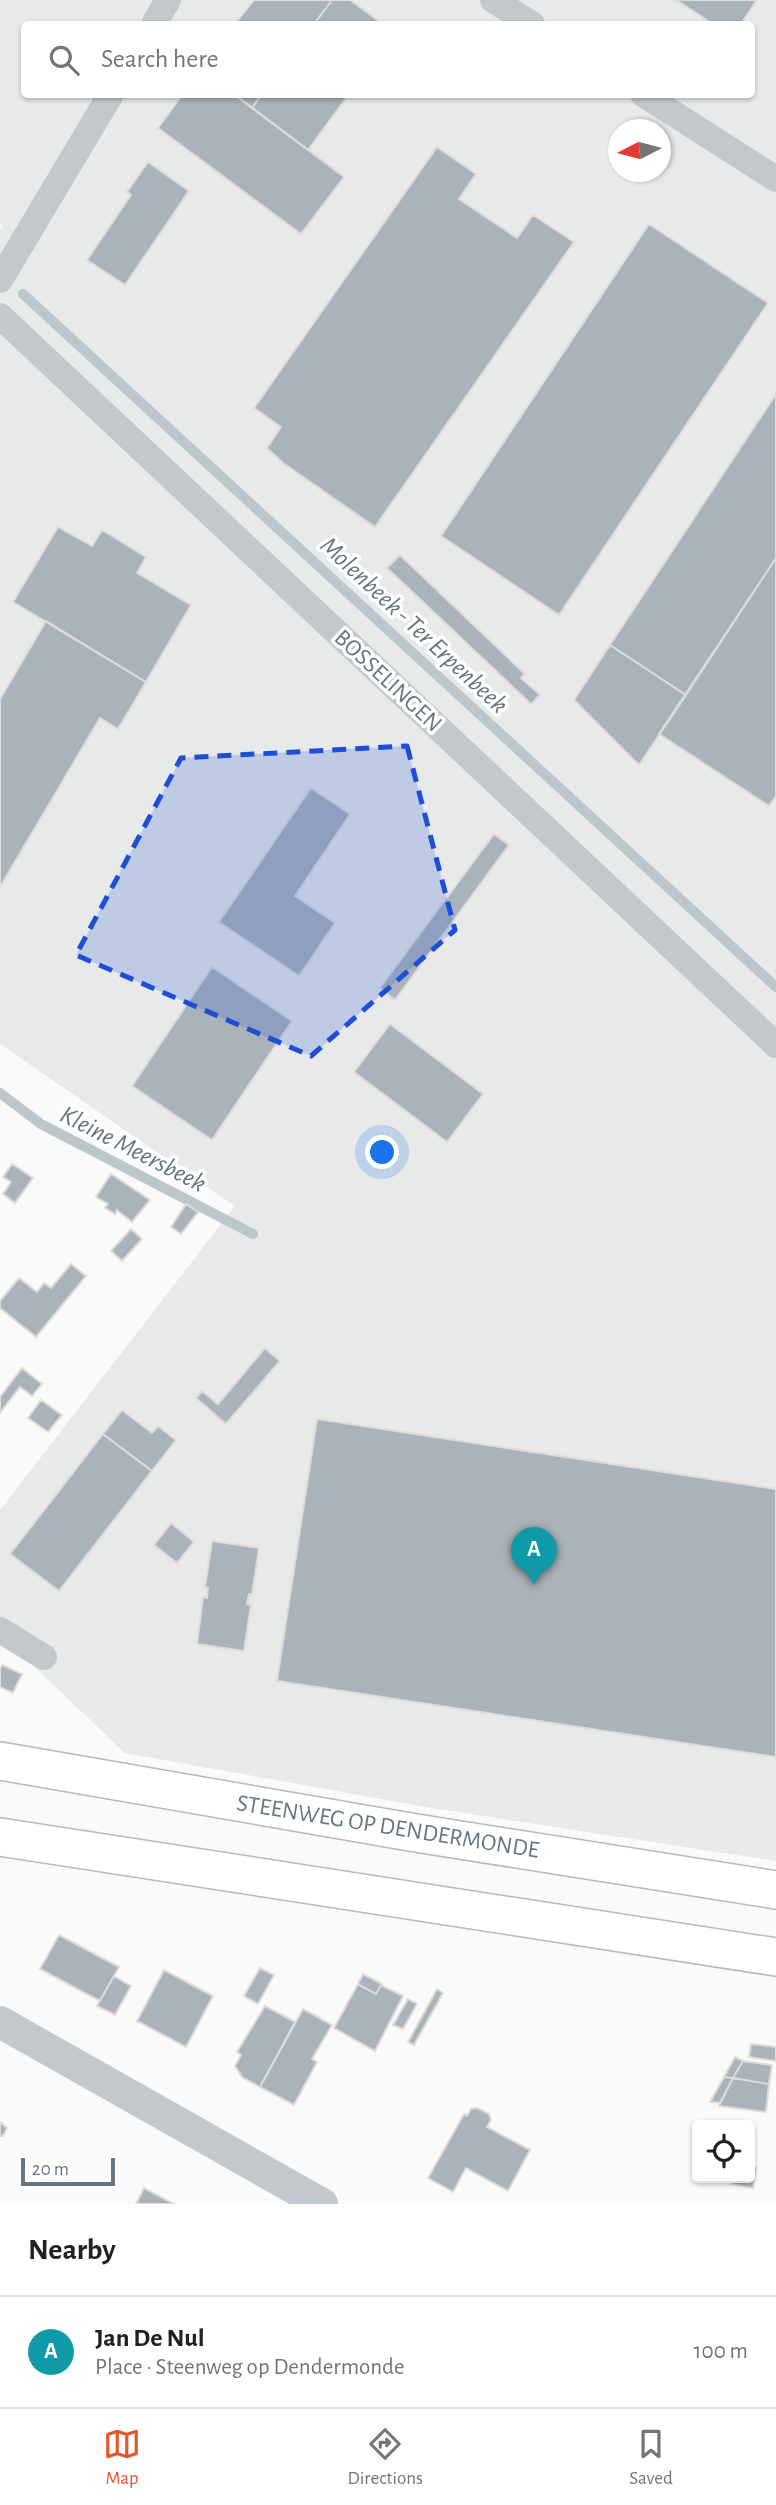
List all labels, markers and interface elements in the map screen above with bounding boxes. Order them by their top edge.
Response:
search box [21,21,755,98]
icon: search [45,41,83,79]
text: Search here [101,46,219,72]
north arrow [608,119,671,182]
water label: Molenbeek - Ter Erpenbeek [315,532,513,718]
street label: BOSSELINGEN [330,625,446,737]
water label: Kleine Meersbeek [56,1101,210,1197]
your location [365,1135,399,1169]
pin: A [511,1527,557,1585]
street label: STEENWEG OP DENDERMONDE [235,1791,541,1863]
map controls [692,2120,755,2183]
button: locate [692,2120,755,2183]
scale bar [21,2155,116,2187]
text: 20 m [32,2160,69,2179]
text: Nearby [28,2235,116,2265]
text: Jan De Nul [95,2325,205,2351]
text: A [44,2340,58,2363]
text: 100 m [694,2340,748,2363]
text: Place · Steenweg op Dendermonde [95,2356,405,2379]
tab: Map [103,2425,141,2490]
tab: Directions [347,2425,423,2490]
tab: Saved [629,2425,673,2490]

